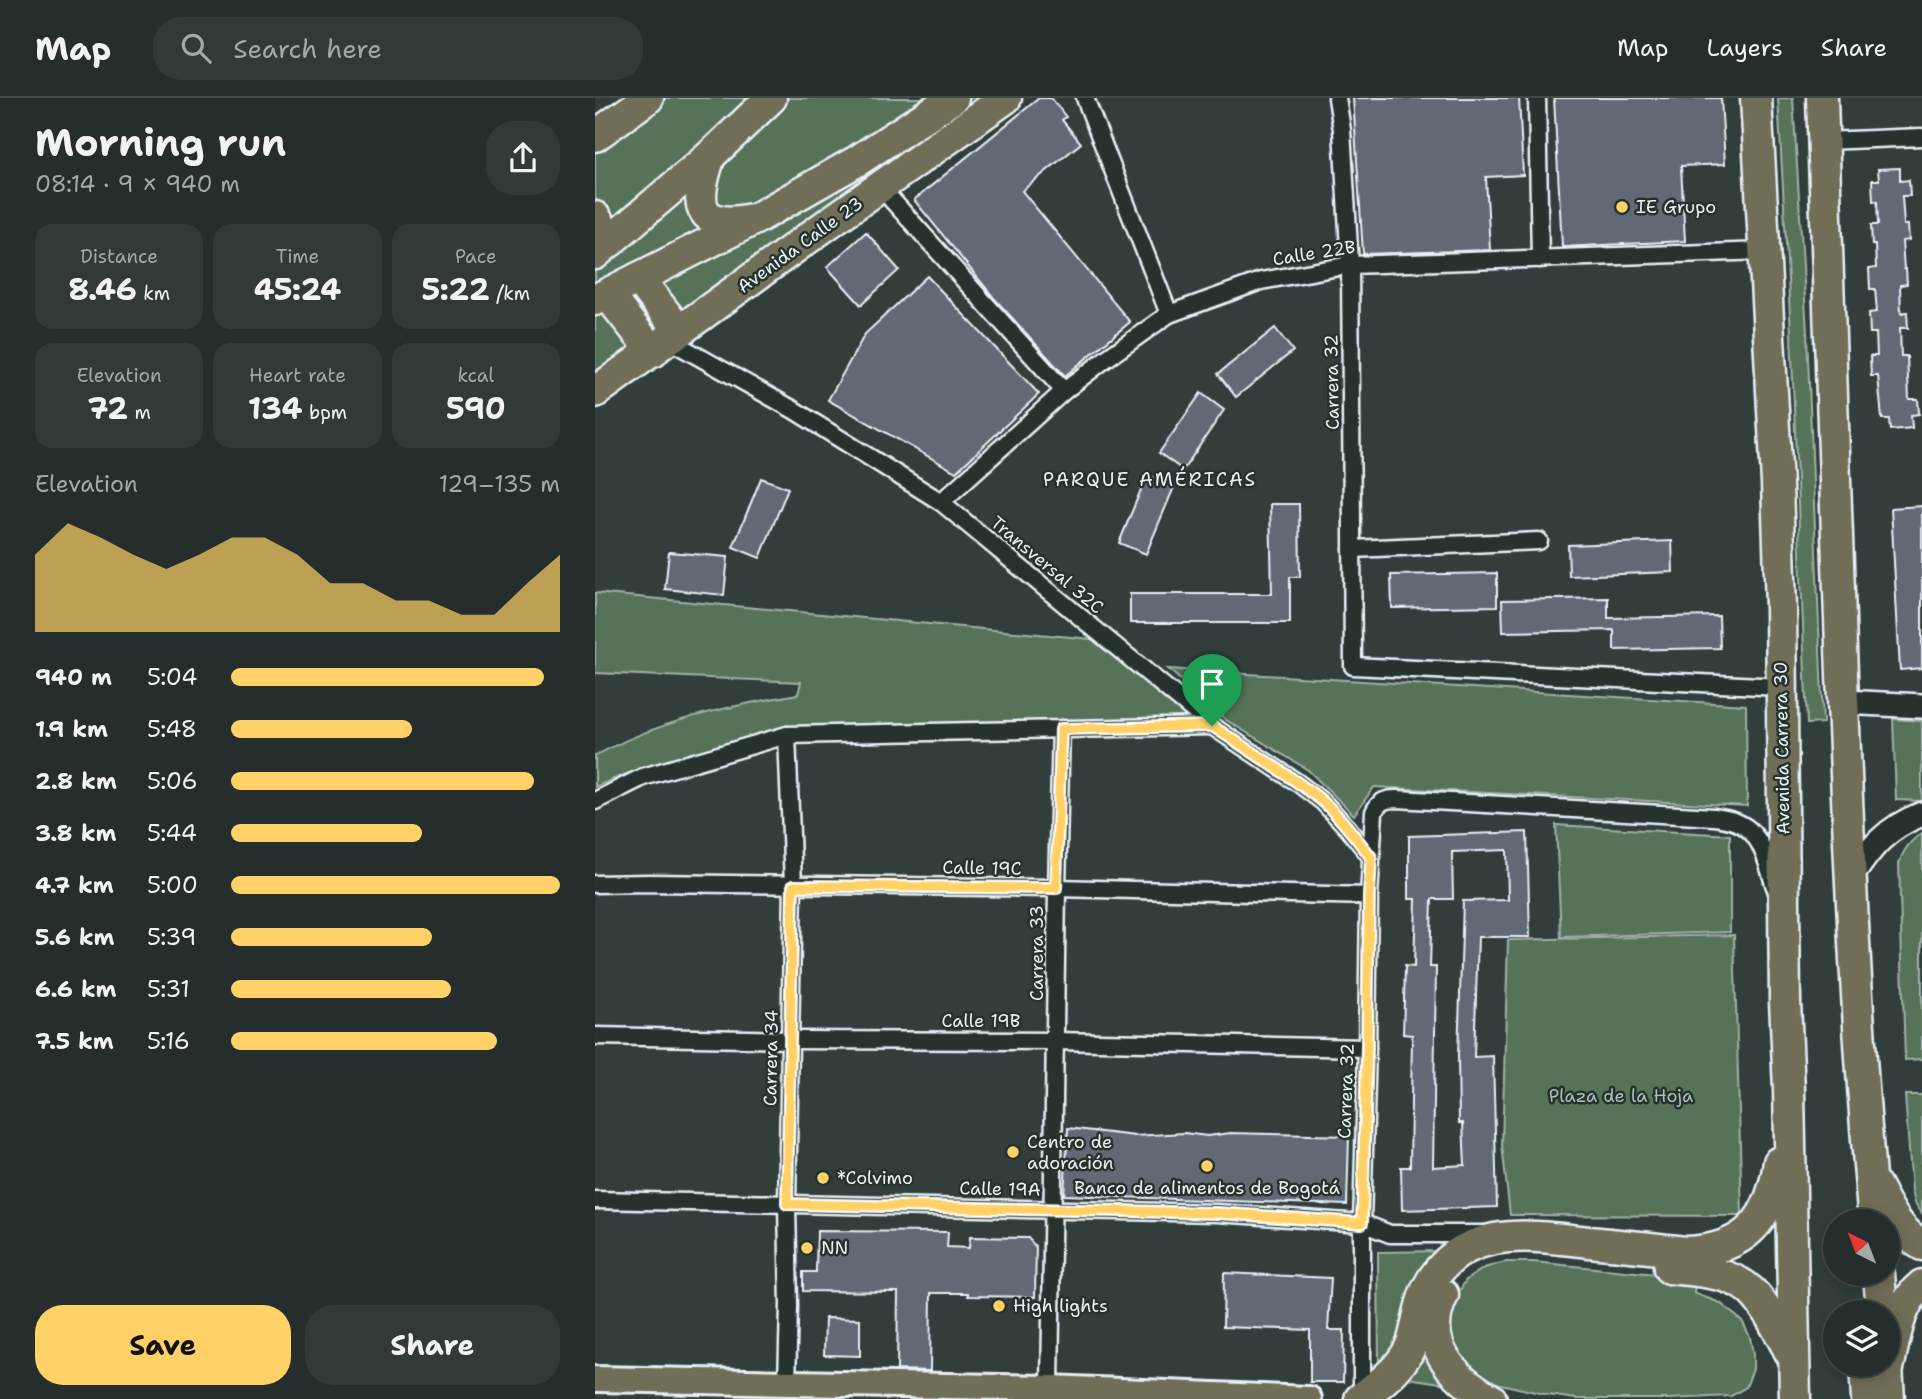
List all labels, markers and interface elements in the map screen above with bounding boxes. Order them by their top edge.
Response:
search box [153,17,643,80]
text: Map [35,26,111,71]
icon: search [177,29,215,67]
text: Search here [233,31,382,66]
text: Map [1617,32,1668,64]
text: Layers [1706,32,1783,64]
text: Share [1821,32,1887,64]
text: Morning run [35,117,286,168]
button: share [486,121,560,195]
text: 08:14 · 9 × 940 m [35,169,240,199]
street label: Avenida Calle 23 [732,191,868,299]
place label: IE Grupo [1636,195,1716,219]
marker: IE Grupo [1614,199,1630,215]
street label: Calle 22B [1271,235,1357,271]
text: Distance [80,244,158,269]
text: Time [276,244,319,269]
text: Pace [455,244,497,269]
text: 8.46 [68,269,137,310]
text: 45:24 [254,269,341,310]
text: 5:22 [421,269,490,310]
text: km [137,281,170,306]
text: /km [490,281,530,306]
street label: Carrera 32 [1319,334,1345,430]
text: Elevation [77,363,162,388]
text: Heart rate [249,363,346,388]
text: kcal [457,363,494,388]
text: 72 [88,388,128,429]
text: 134 [248,388,303,429]
text: 590 [446,388,506,429]
text: m [128,400,151,425]
text: bpm [303,400,347,425]
district label: PARQUE AMÉRICAS [1043,466,1257,492]
text: Elevation [35,469,138,499]
text: 129–135 m [439,469,560,499]
street label: Transversal 32C [986,511,1108,619]
pin [1182,654,1242,726]
street label: Avenida Carrera 30 [1768,661,1796,835]
text: 940 m [35,662,112,692]
text: 5:04 [147,662,197,692]
icon: arrive [1193,665,1231,703]
text: 1.9 km [35,714,108,744]
text: 5:48 [147,714,197,744]
text: 2.8 km [35,766,117,796]
text: 5:06 [147,766,198,796]
text: 3.8 km [35,818,116,848]
text: 5:44 [147,818,197,848]
street label: Calle 19C [942,855,1022,881]
text: 4.7 km [35,870,114,900]
text: 5:00 [147,870,198,900]
street label: Carrera 33 [1025,905,1049,1001]
text: 5.6 km [35,922,114,952]
text: 5:39 [147,922,196,952]
text: 6.6 km [35,974,117,1004]
text: 5:31 [147,974,190,1004]
street label: Calle 19B [942,1009,1020,1033]
street label: Carrera 34 [758,1010,784,1106]
text: 7.5 km [35,1026,114,1056]
text: 5:16 [147,1026,190,1056]
street label: Carrera 32 [1332,1043,1360,1139]
park label: Plaza de la Hoja [1549,1084,1693,1108]
place label: Centro de adoración [1027,1130,1114,1175]
marker: Centro de adoración [1005,1144,1021,1160]
marker: Banco de alimentos de Bogotá [1199,1158,1215,1174]
place label: *Colvimo [837,1166,913,1190]
marker: *Colvimo [815,1170,831,1186]
street label: Calle 19A [959,1176,1041,1202]
place label: Banco de alimentos de Bogotá [1074,1176,1340,1200]
north arrow [1823,1209,1901,1286]
map controls [1823,1209,1900,1377]
place label: NN [821,1236,848,1260]
marker: NN [799,1240,815,1256]
place label: High lights [1013,1294,1108,1318]
marker: High lights [991,1298,1007,1314]
button: layers [1823,1300,1900,1377]
button: Save [35,1305,291,1385]
button: Share [305,1305,560,1385]

